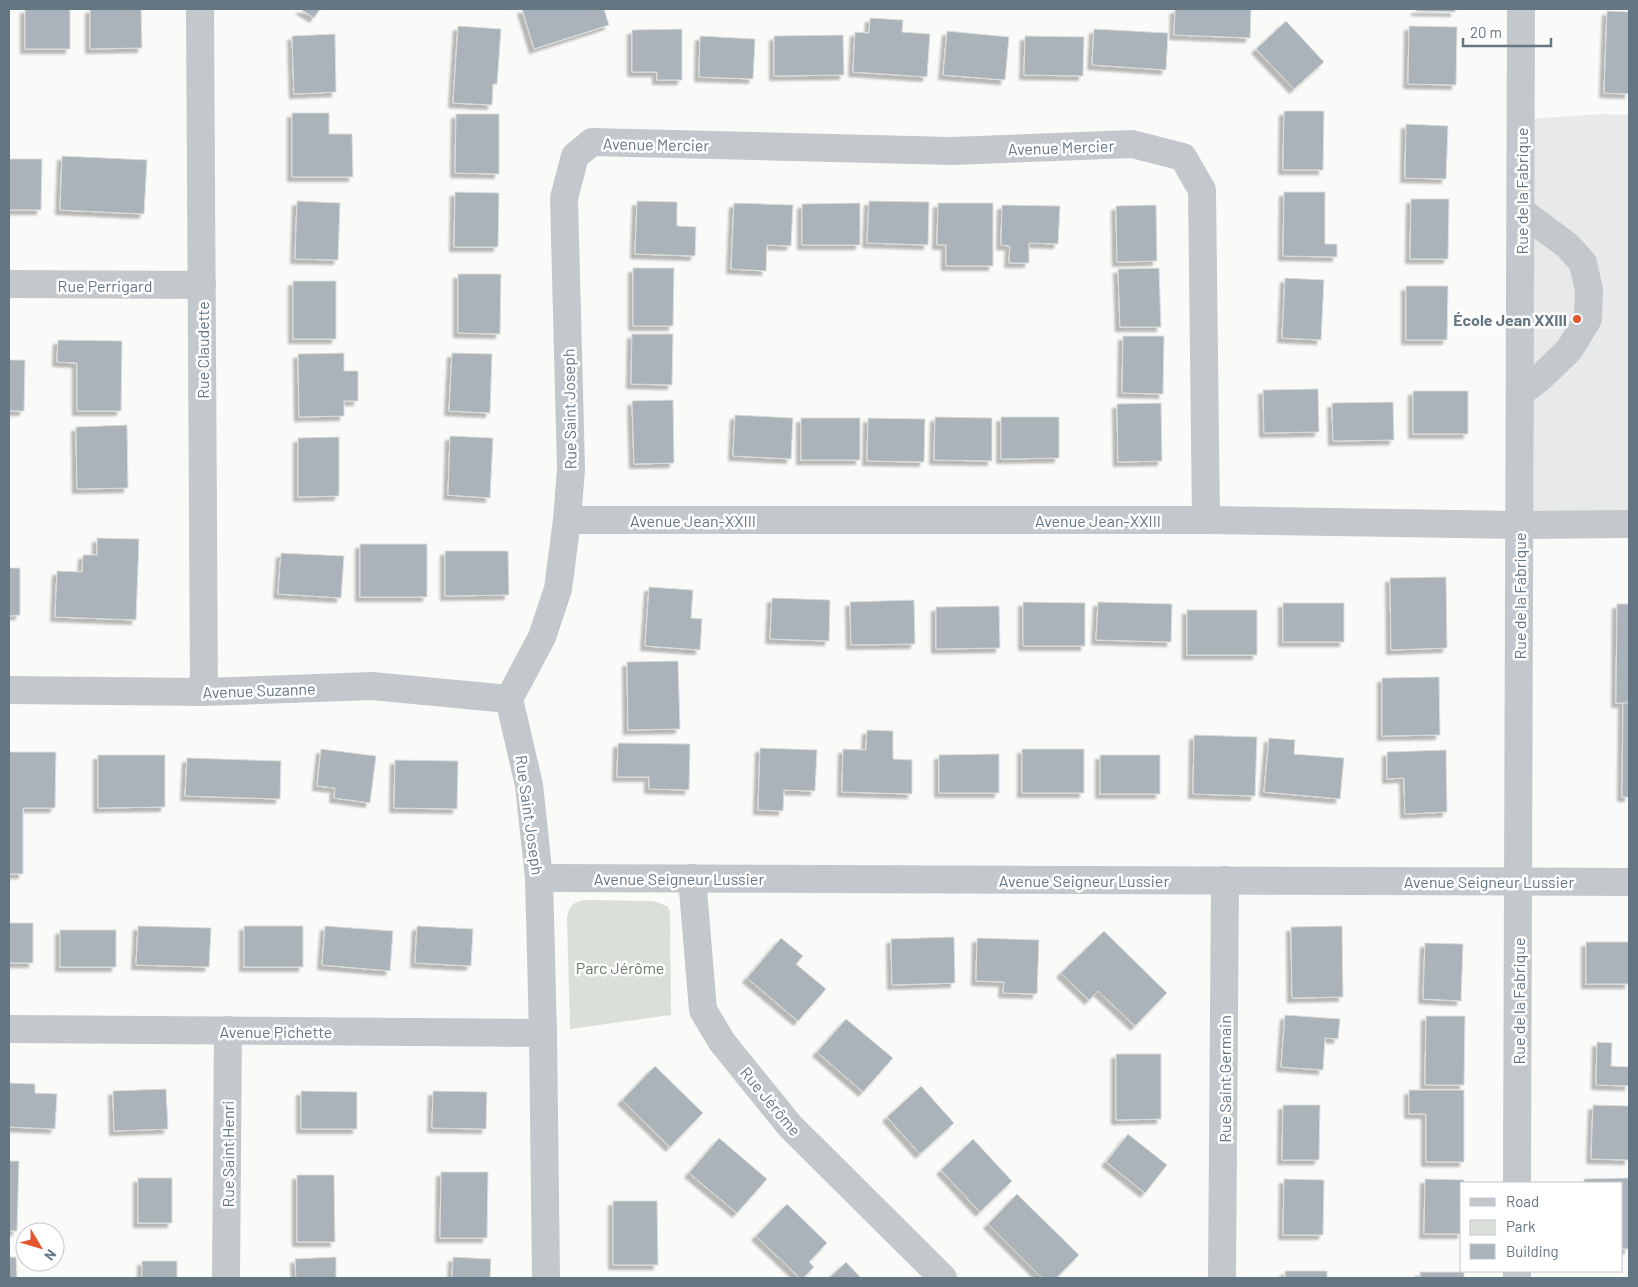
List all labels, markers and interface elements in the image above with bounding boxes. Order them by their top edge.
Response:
scale bar [1463,15,1550,47]
text: 20 m [1470,23,1502,41]
street label: Rue de la Fabrique [1512,128,1531,254]
street label: Avenue Mercier [603,134,710,154]
street label: Avenue Mercier [1007,136,1115,158]
street label: Rue Perrigard [58,276,152,295]
street label: Rue Claudette [193,301,212,399]
place label: École Jean XXIII [1453,310,1567,329]
marker: École Jean XXIII [1571,313,1583,325]
street label: Rue Saint Joseph [558,348,580,470]
street label: Avenue Jean-XXIII [630,511,756,530]
street label: Avenue Jean-XXIII [1035,511,1161,530]
street label: Rue de la Fabrique [1510,533,1529,659]
street label: Avenue Suzanne [202,679,316,701]
street label: Rue Saint Joseph [512,754,548,876]
street label: Avenue Seigneur Lussier [594,869,764,888]
street label: Avenue Seigneur Lussier [999,871,1169,890]
street label: Avenue Seigneur Lussier [1404,872,1574,891]
street label: Rue de la Fabrique [1509,938,1528,1064]
park label: Parc Jérôme [576,958,664,977]
street label: Rue Saint Germain [1215,1015,1234,1143]
street label: Avenue Pichette [220,1022,332,1041]
street label: Rue Jérôme [737,1063,805,1139]
street label: Rue Saint Henri [218,1101,237,1207]
legend [1460,1182,1623,1272]
text: Road [1506,1192,1539,1210]
text: Park [1506,1217,1536,1235]
north arrow [15,1222,65,1272]
text: Building [1506,1242,1559,1260]
text: N [41,1246,60,1264]

